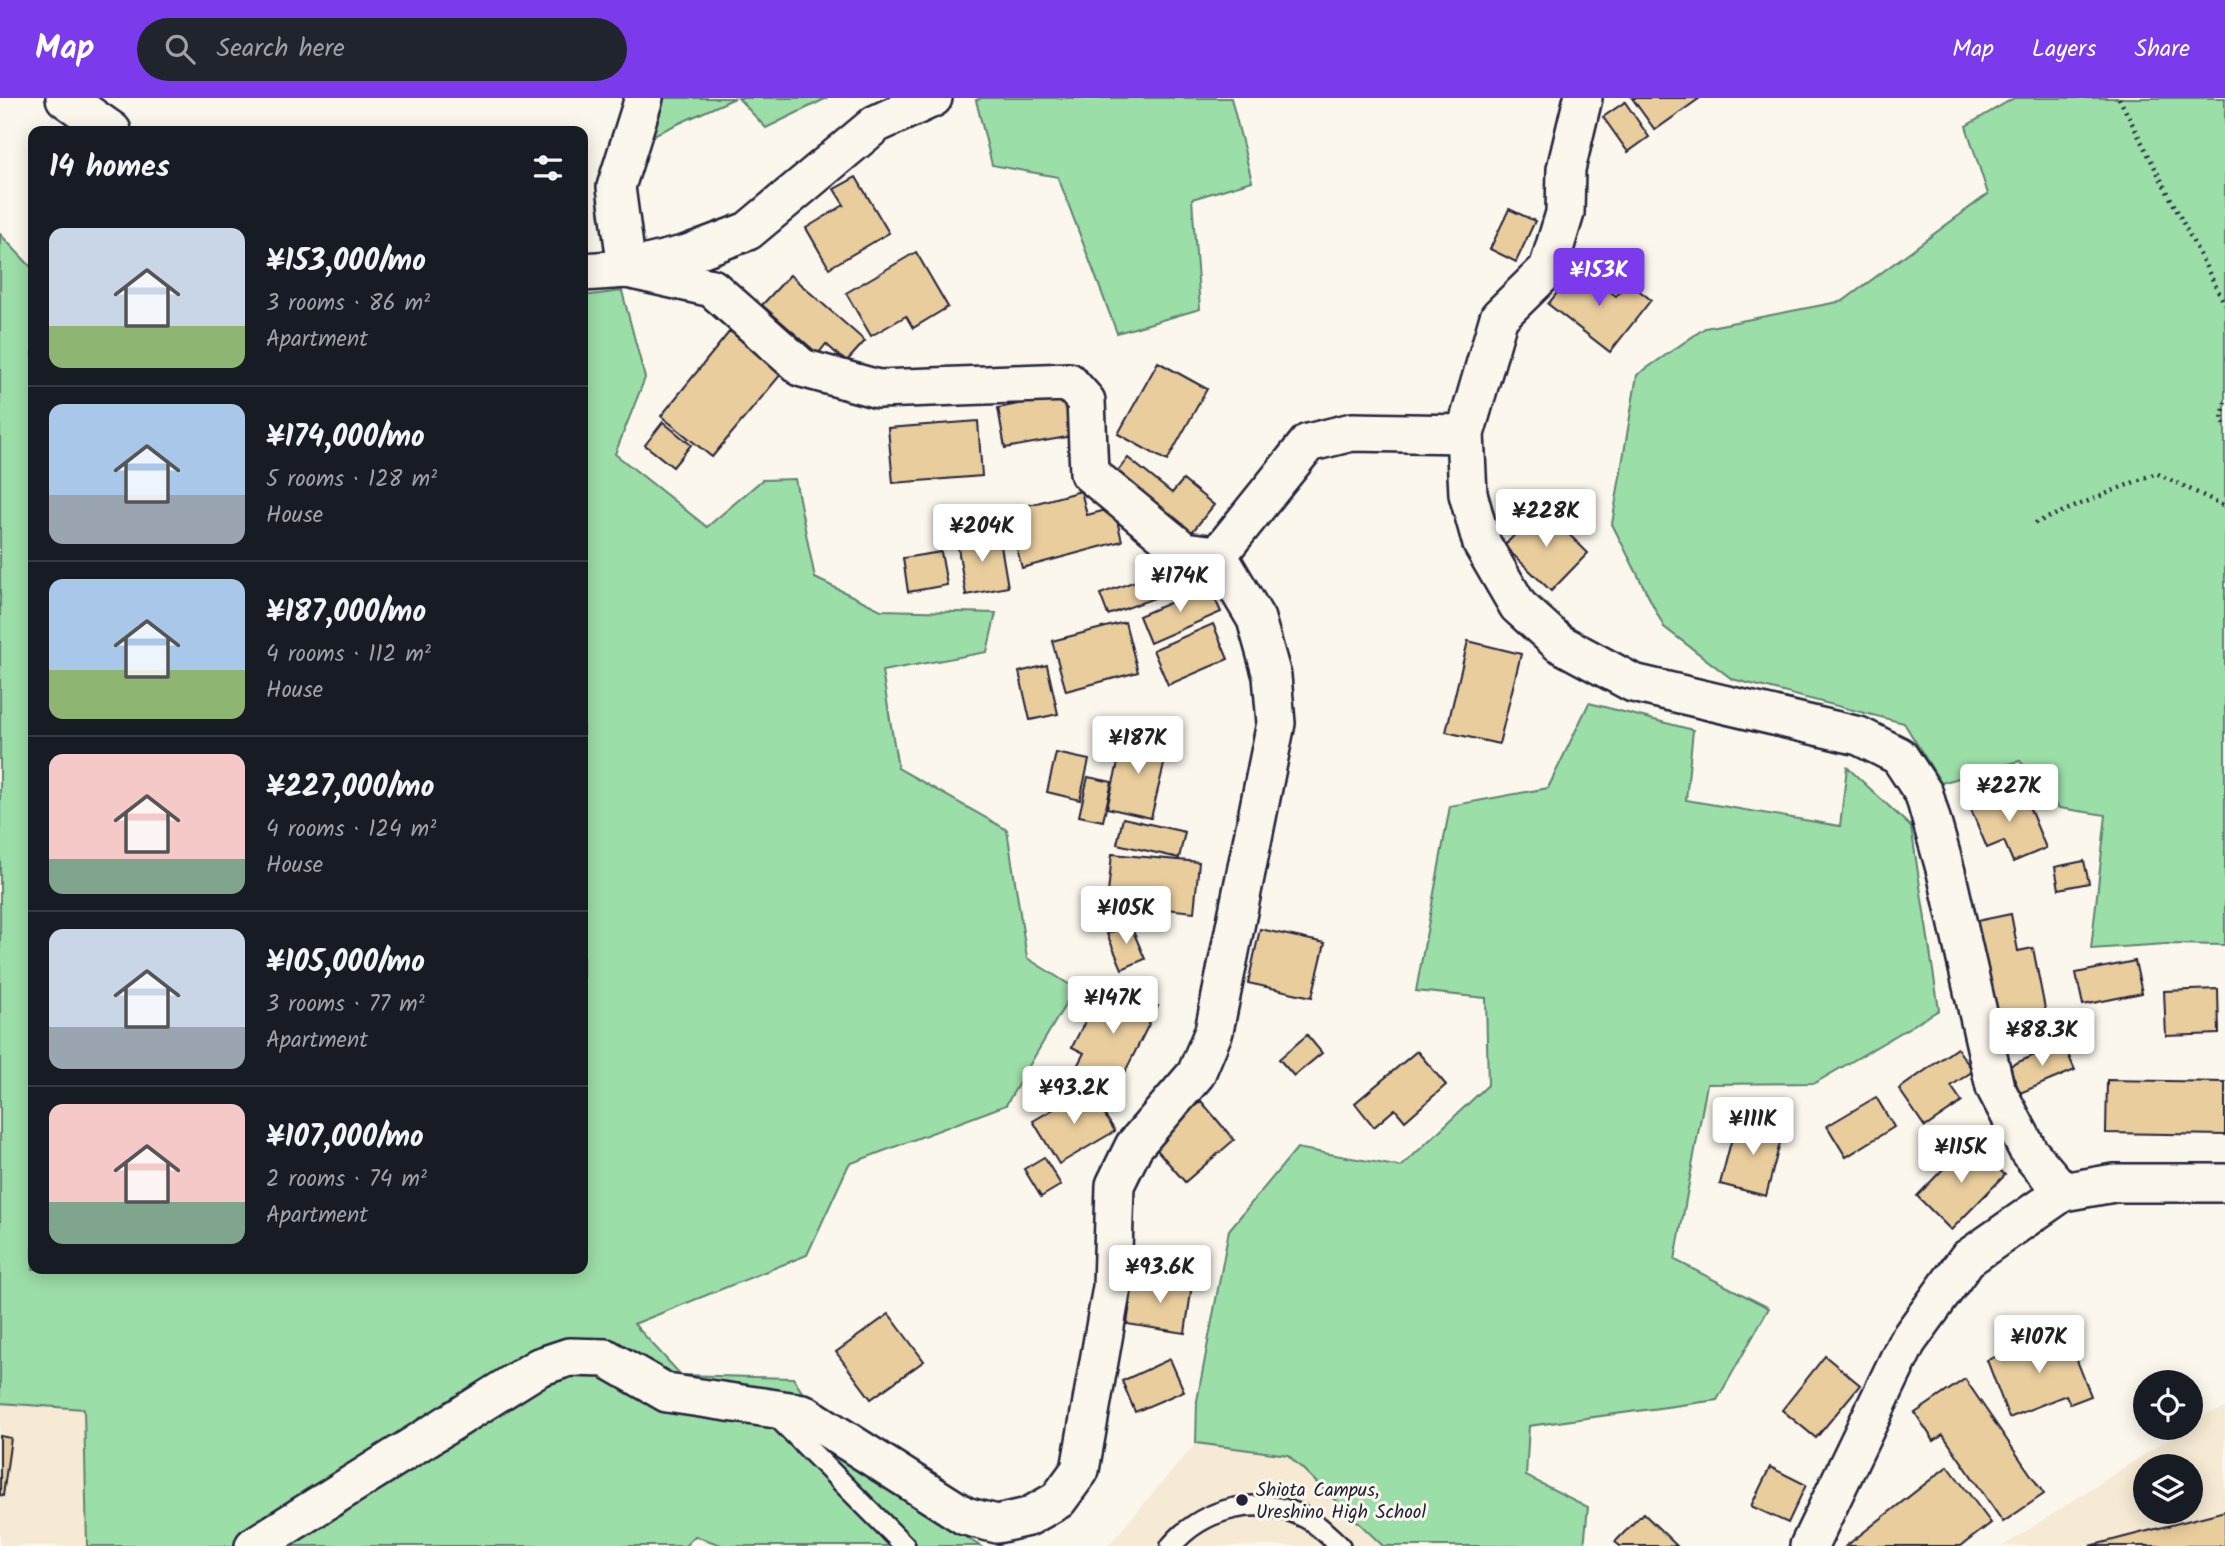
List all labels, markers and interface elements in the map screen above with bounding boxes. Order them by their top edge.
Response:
search box [137,18,627,81]
text: Map [35,23,95,76]
text: Search here [217,28,345,70]
icon: search [161,30,199,68]
text: Map [1952,30,1994,69]
text: Layers [2032,30,2096,69]
text: Share [2134,30,2190,69]
text: 14 homes [49,144,170,192]
icon: filters [529,149,567,187]
text: ¥153,000/mo [266,238,426,286]
pin: ¥153K [1550,248,1648,308]
text: ¥153K [1569,253,1629,289]
icon: home [105,256,189,340]
text: 3 rooms · 86 m² [266,286,430,322]
text: Apartment [266,322,368,358]
text: ¥174,000/mo [266,414,425,462]
icon: home [105,432,189,516]
text: 5 rooms · 128 m² [266,462,437,498]
pin: ¥228K [1497,490,1595,549]
text: ¥228K [1512,494,1580,530]
text: House [266,498,323,534]
pin: ¥204K [933,504,1031,564]
text: ¥204K [949,509,1015,545]
pin: ¥174K [1131,554,1229,614]
text: ¥174K [1151,559,1209,595]
text: ¥187,000/mo [266,589,426,637]
icon: home [105,607,189,691]
text: 4 rooms · 112 m² [266,637,431,673]
text: House [266,673,323,709]
pin: ¥187K [1089,716,1187,776]
text: ¥187K [1108,721,1168,757]
text: ¥227,000/mo [266,764,434,812]
pin: ¥227K [1960,764,2058,824]
text: ¥227K [1976,769,2042,805]
icon: home [105,782,189,866]
text: 4 rooms · 124 m² [266,812,436,848]
text: House [266,848,323,884]
pin: ¥105K [1077,886,1175,946]
text: ¥105K [1097,891,1155,927]
text: ¥105,000/mo [266,939,425,987]
icon: home [105,957,189,1041]
pin: ¥147K [1064,976,1162,1036]
text: ¥147K [1084,981,1142,1017]
text: 3 rooms · 77 m² [266,987,425,1023]
pin: ¥88.3K [1985,1009,2099,1068]
text: ¥88.3K [2005,1013,2079,1049]
text: Apartment [266,1023,368,1059]
pin: ¥93.2K [1017,1066,1131,1126]
text: ¥93.2K [1038,1071,1110,1107]
pin: ¥111K [1704,1098,1802,1157]
text: ¥111K [1729,1102,1777,1138]
text: ¥107,000/mo [266,1114,424,1162]
pin: ¥115K [1912,1126,2010,1185]
text: ¥115K [1934,1130,1988,1166]
icon: home [105,1132,189,1216]
text: 2 rooms · 74 m² [266,1162,427,1198]
text: Apartment [266,1198,368,1234]
pin: ¥93.6K [1103,1246,1217,1305]
text: ¥93.6K [1125,1250,1195,1286]
pin: ¥107K [1990,1316,2088,1375]
text: ¥107K [2010,1320,2068,1356]
map controls [2133,1370,2203,1524]
button: locate [2133,1370,2203,1440]
button: layers [2133,1454,2203,1524]
place label: Shiota Campus, Ureshino High School [1256,1476,1426,1528]
marker: Shiota Campus, Ureshino High School [1234,1492,1250,1508]

